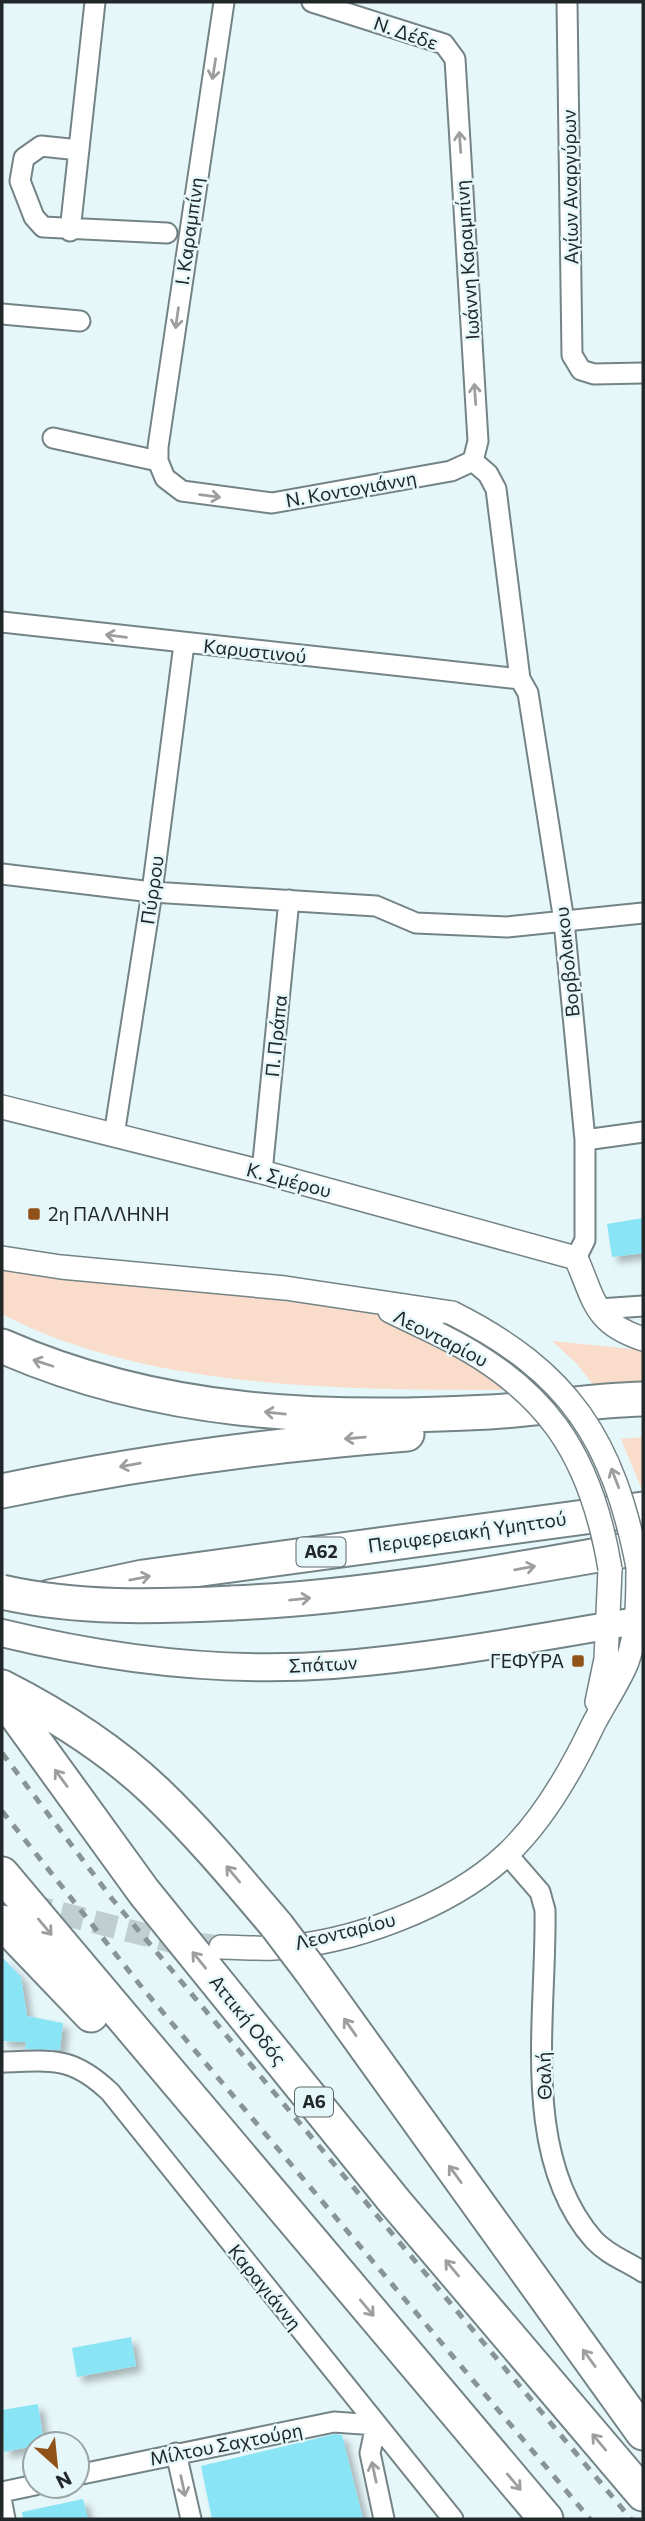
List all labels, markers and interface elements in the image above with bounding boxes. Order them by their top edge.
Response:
street label: Ν. Δέδε [371,11,441,54]
one-way arrow [207,57,220,80]
street label: Αγίων Αναργύρων [557,109,582,265]
one-way arrow [453,131,466,154]
street label: Ι. Καραμπίνη [170,176,207,286]
street label: Ιωάννη Καραμπίνη [449,179,484,341]
one-way arrow [170,307,183,329]
one-way arrow [469,382,482,405]
street label: Ν. Koντογιάννη [284,466,418,511]
one-way arrow [198,489,221,502]
one-way arrow [105,629,128,642]
street label: Καρυστινού [202,634,308,667]
street label: Πύρρου [135,854,168,926]
street label: Βορβολακου [549,906,584,1018]
street label: Π. Πράπα [260,994,291,1078]
street label: Κ. Σμέρου [244,1157,334,1202]
place label: 2η ΠΑΛΛΗΝΗ [48,1202,169,1225]
marker: 2η ΠΑΛΛΗΝΗ [26,1206,42,1222]
street label: Λεονταρίου [390,1304,492,1371]
one-way arrow [33,1356,55,1368]
one-way arrow [264,1406,286,1419]
one-way arrow [345,1432,367,1445]
one-way arrow [119,1459,142,1472]
one-way arrow [607,1467,620,1489]
street label: Περιφερειακή Υμηττού [366,1506,568,1557]
road number: Α62 [296,1538,346,1567]
one-way arrow [513,1560,536,1574]
one-way arrow [128,1570,151,1584]
one-way arrow [288,1592,310,1605]
place label: ΓΕΦΥΡΑ [490,1649,564,1672]
street label: Σπάτων [288,1650,358,1677]
marker: ΓΕΦΥΡΑ [570,1653,586,1669]
one-way arrow [54,1770,69,1788]
one-way arrow [225,1865,241,1883]
street label: Λεονταρίου [292,1907,398,1954]
one-way arrow [37,1917,53,1935]
one-way arrow [191,1951,206,1969]
street label: Αττική Οδός [205,1970,292,2069]
one-way arrow [343,2018,357,2037]
street label: Θαλή [531,2052,556,2101]
road number: Α6 [295,2088,333,2116]
one-way arrow [448,2165,462,2184]
street label: Καραγιάννη [224,2239,307,2334]
one-way arrow [444,2260,460,2278]
one-way arrow [359,2299,375,2317]
one-way arrow [582,2349,596,2368]
street label: Μίλτου Σαχτούρη [148,2417,304,2470]
north arrow [21,2430,91,2500]
one-way arrow [591,2433,607,2451]
one-way arrow [367,2461,380,2484]
text: N [52,2467,76,2494]
one-way arrow [506,2473,522,2491]
one-way arrow [177,2474,191,2497]

